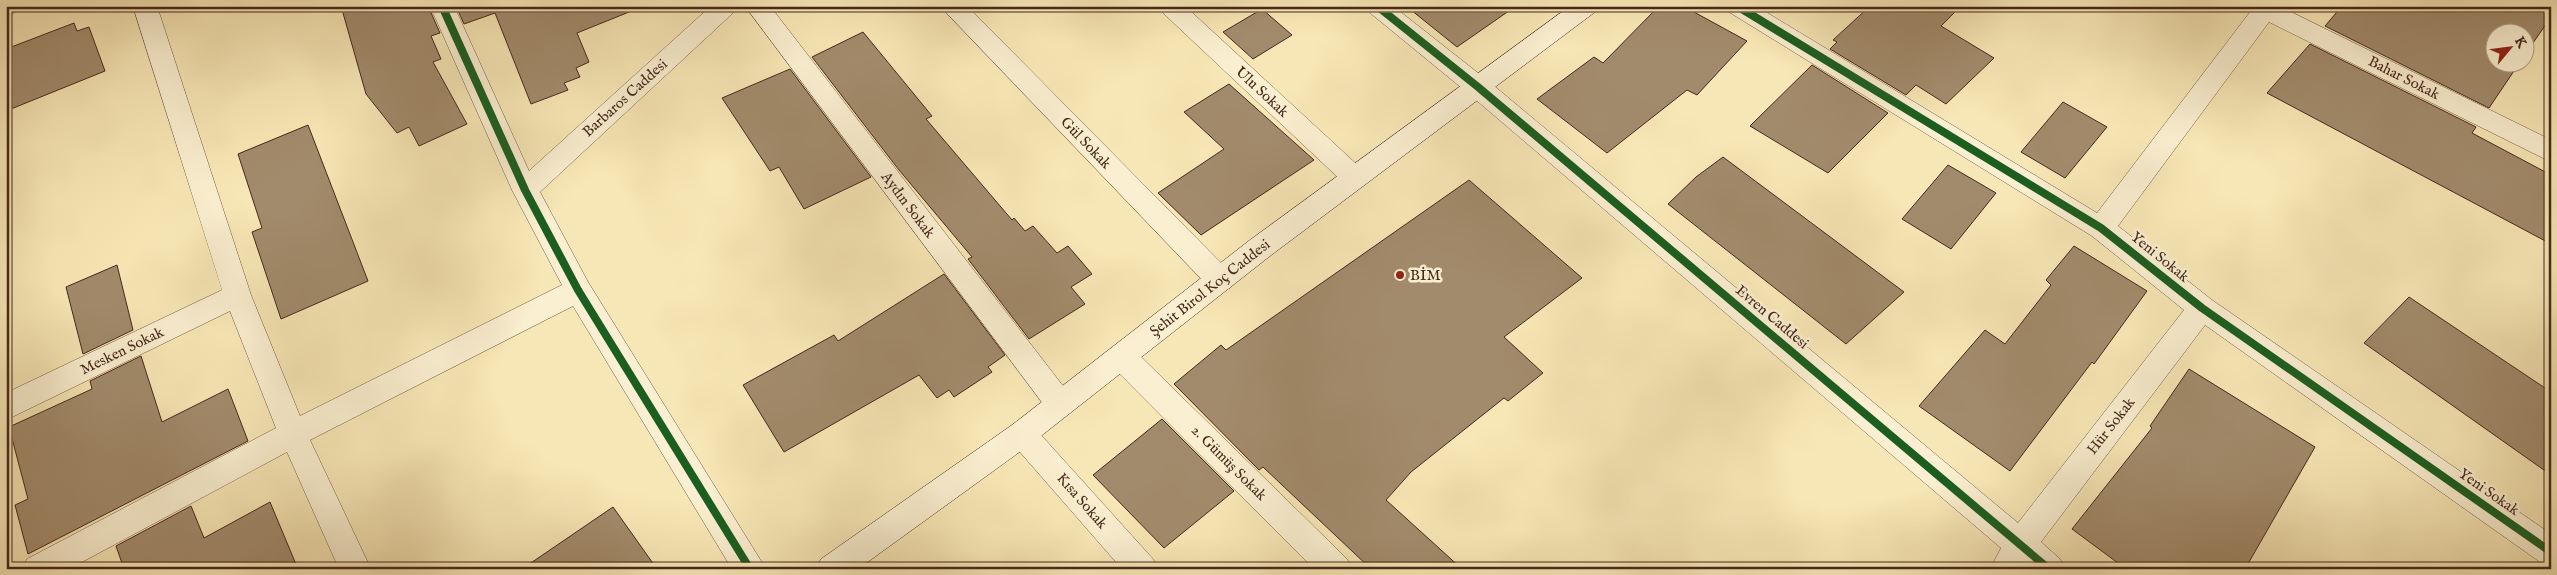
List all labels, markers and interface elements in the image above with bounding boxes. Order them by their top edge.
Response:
north arrow [2484,22,2534,72]
text: K [2510,33,2531,52]
street label: Bahar Sokak [2365,52,2444,105]
street label: Barbaros Caddesi [579,55,671,141]
street label: Ulu Sokak [1231,62,1293,122]
street label: Gül Sokak [1056,113,1116,174]
street label: Aydın Sokak [876,167,940,243]
street label: Yeni Sokak [2127,228,2194,287]
street label: Şehit Birol Koç Caddesi [1146,235,1274,341]
place label: BİM [1410,266,1440,285]
marker: BİM [1394,269,1406,281]
street label: Evren Caddesi [1731,281,1813,353]
street label: Mesken Sokak [77,322,168,379]
street label: Hür Sokak [2083,393,2140,458]
street label: 2. Gümüş Sokak [1187,421,1272,506]
street label: Yeni Sokak [2455,464,2524,520]
street label: Kısa Sokak [1052,469,1112,534]

